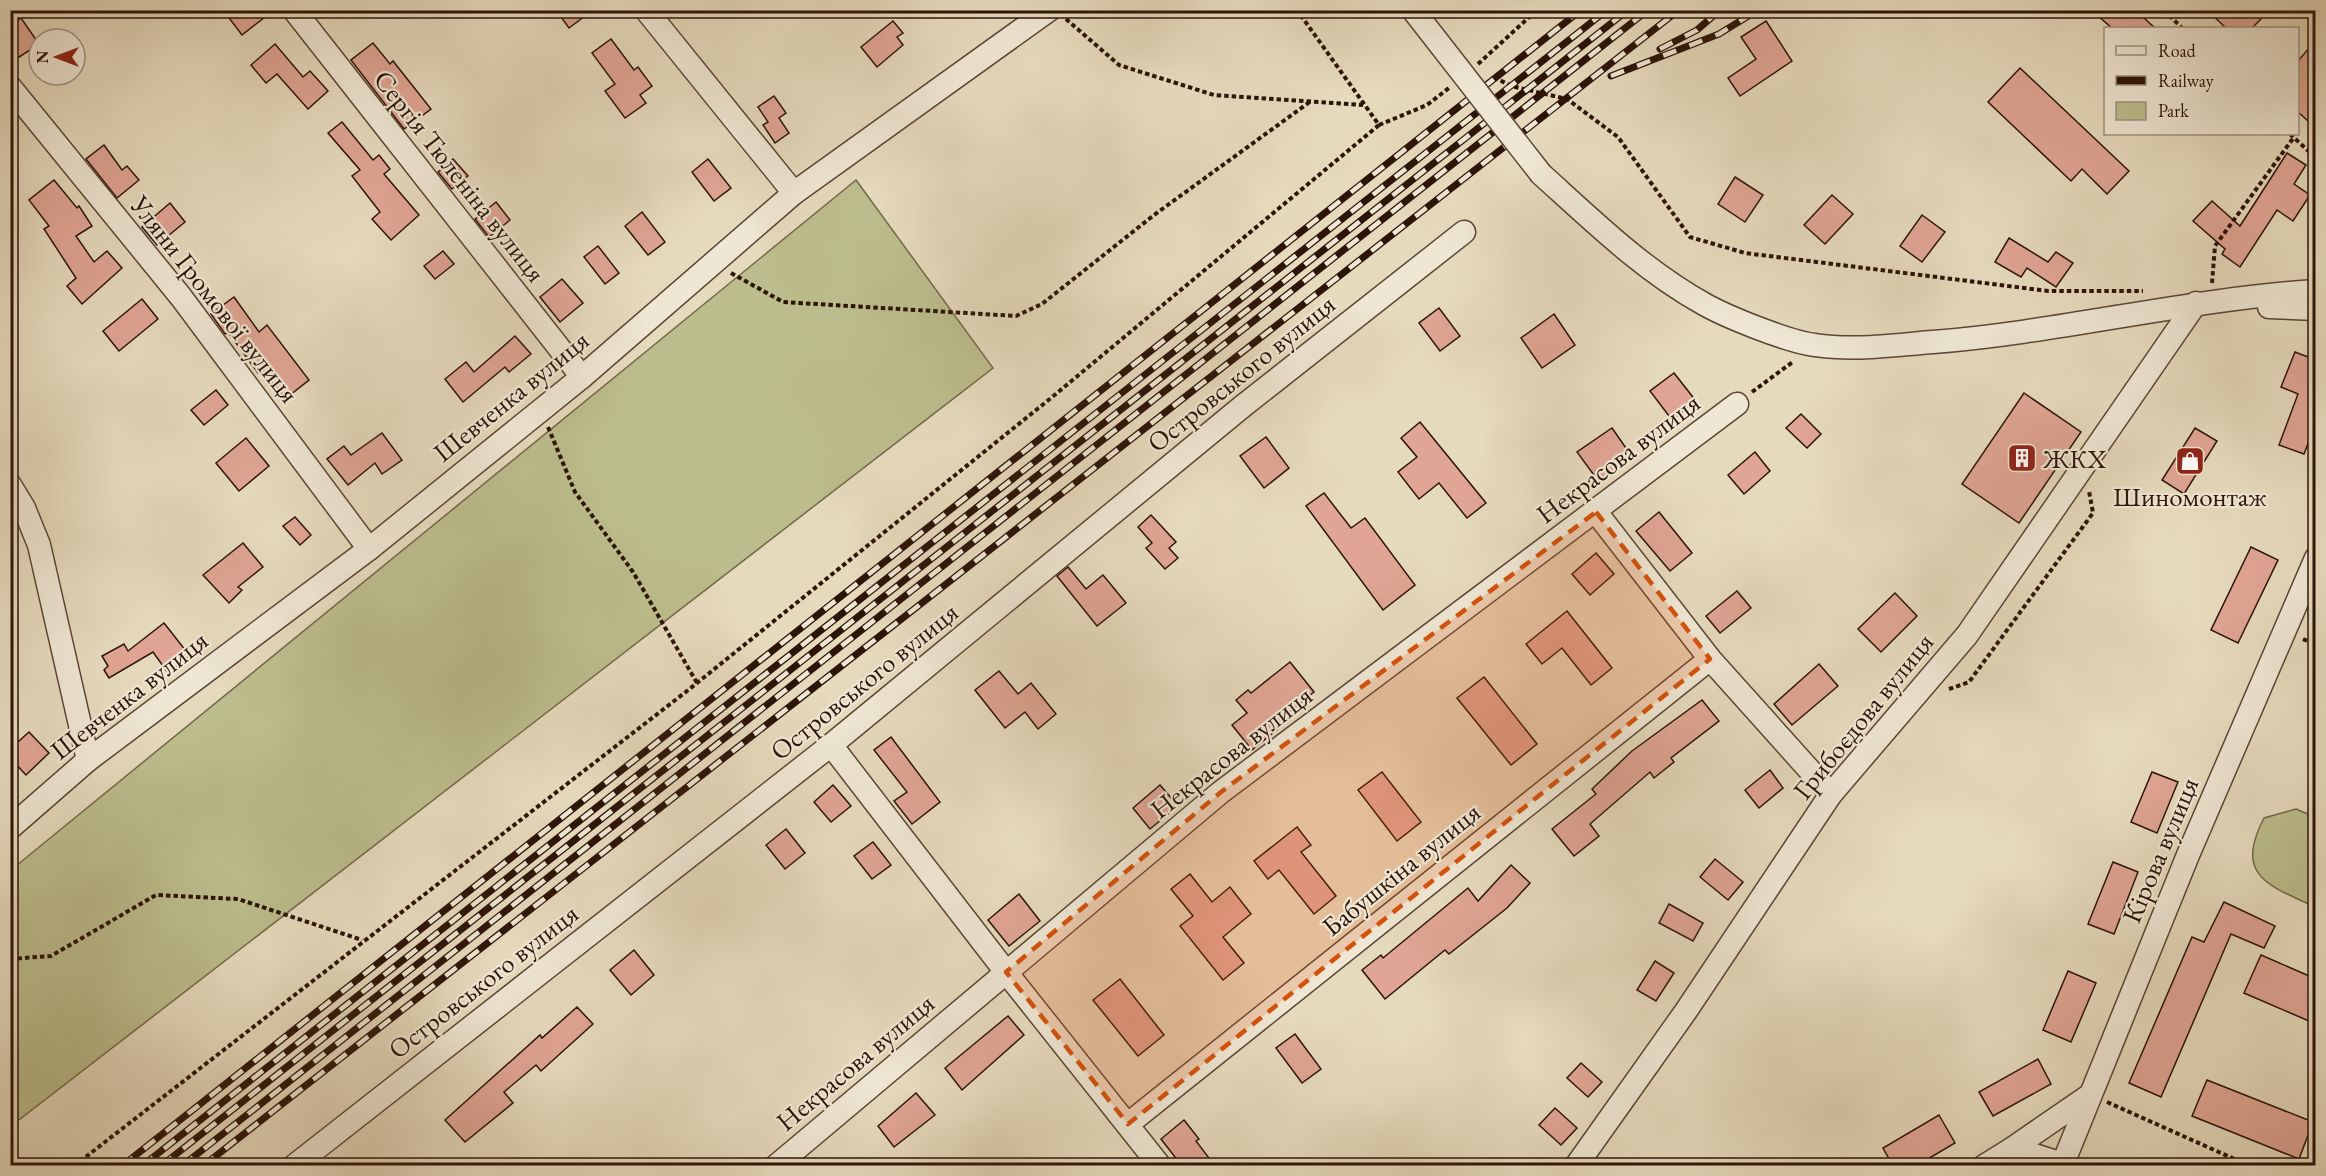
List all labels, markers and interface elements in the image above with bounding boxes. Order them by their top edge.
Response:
north arrow [27,27,87,87]
legend [2104,27,2299,135]
text: Road [2158,39,2197,62]
text: N [32,50,53,63]
street label: Сергія Тюленіна вулиця [366,63,554,289]
text: Railway [2158,69,2214,92]
text: Park [2158,99,2189,122]
street label: Уляни Громової вулиця [122,187,307,410]
street label: Островського вулиця [1140,286,1342,460]
street label: Шевченка вулиця [426,322,596,470]
street label: Некрасова вулиця [1529,385,1707,531]
place label: ЖКХ [2042,441,2106,476]
building icon: ЖКХ [2006,442,2038,474]
shop icon: Шиномонтаж [2174,445,2206,477]
place label: Шиномонтаж [2113,479,2267,514]
street label: Островського вулиця [763,594,965,768]
street label: Шевченка вулиця [43,623,215,767]
street label: Грибоєдова вулиця [1785,625,1941,807]
street label: Некрасова вулиця [1143,678,1319,826]
street label: Кірова вулиця [2114,772,2206,928]
street label: Бабушкіна вулиця [1315,794,1487,944]
street label: Островського вулиця [381,896,585,1066]
street label: Некрасова вулиця [769,985,941,1139]

